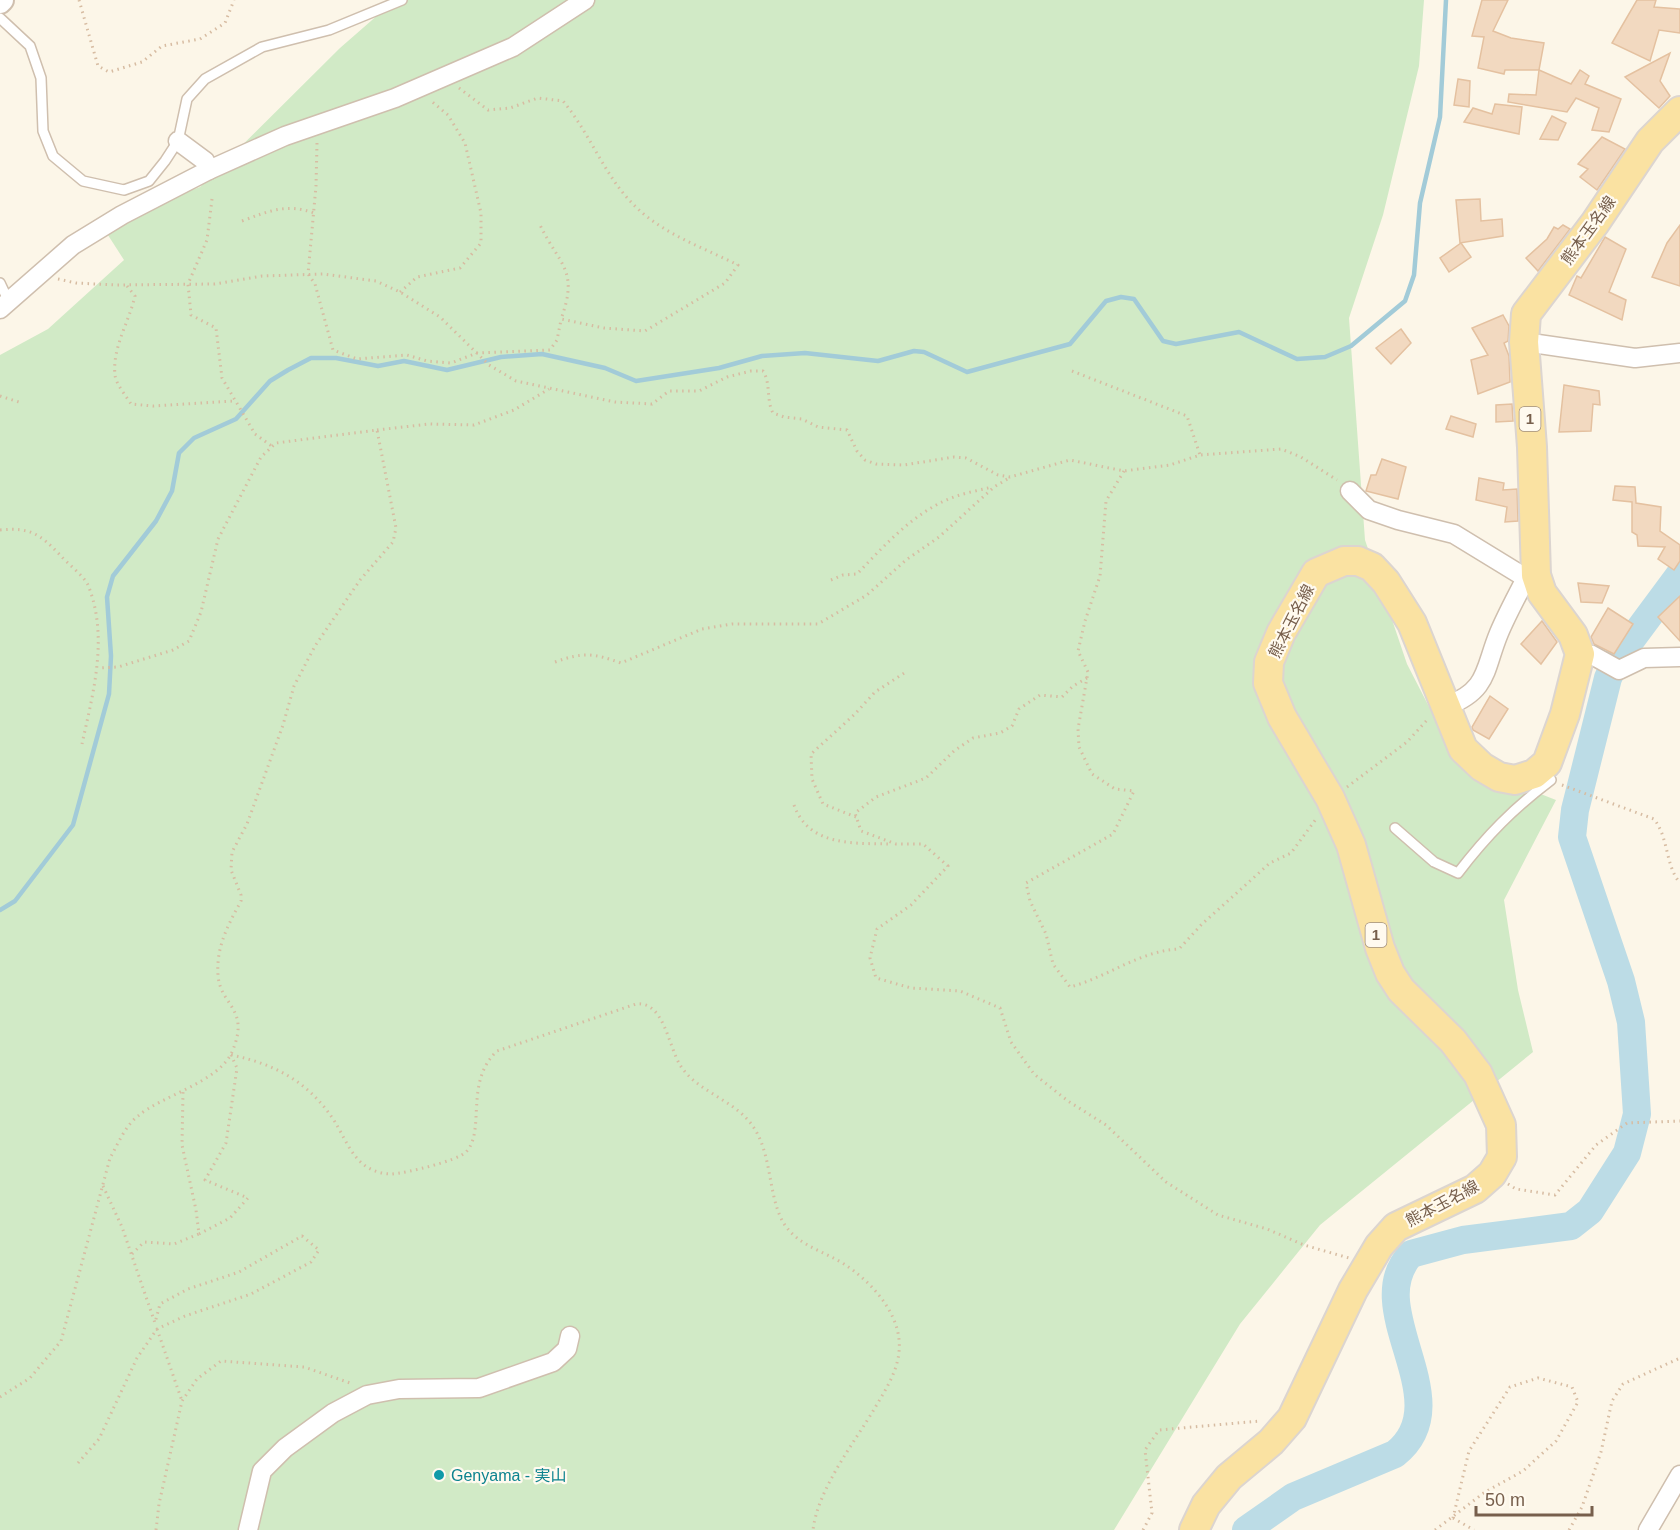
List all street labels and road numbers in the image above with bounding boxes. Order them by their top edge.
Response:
street label: 熊本玉名線 [1558,193,1619,268]
road number: 1 [1520,407,1540,431]
street label: 熊本玉名線 [1266,582,1317,661]
road number: 1 [1366,923,1386,947]
street label: 熊本玉名線 [1403,1177,1482,1230]

